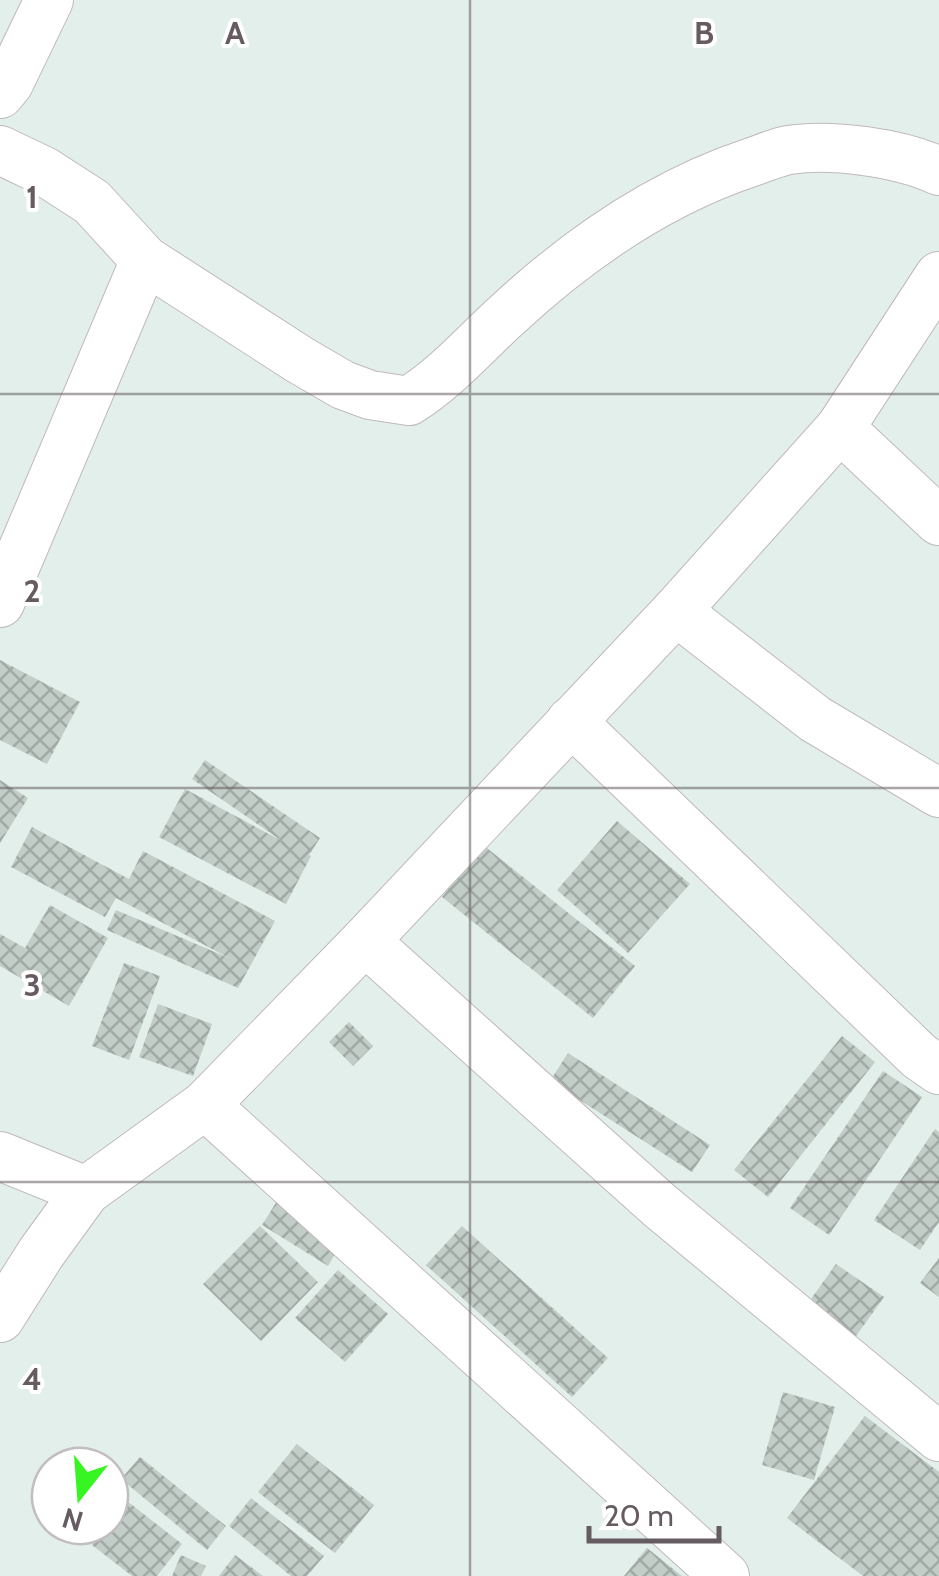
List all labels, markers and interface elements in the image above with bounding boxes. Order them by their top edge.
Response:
text: A [225,13,245,52]
text: B [694,13,714,52]
text: 1 [26,177,38,216]
text: 2 [24,571,40,610]
text: 3 [23,965,41,1004]
text: 4 [22,1359,42,1398]
north arrow [30,1446,130,1546]
scale bar [589,1481,719,1543]
text: 20 m [604,1497,674,1534]
text: N [58,1501,87,1539]

